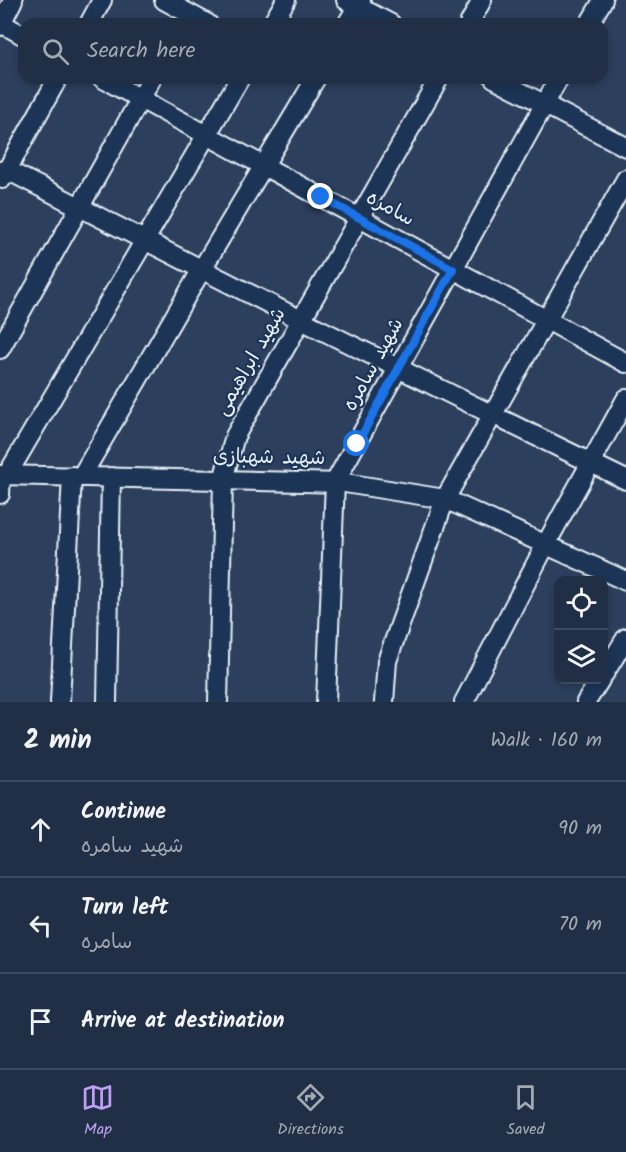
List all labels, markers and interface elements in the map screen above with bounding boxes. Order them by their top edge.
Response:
search box [18,18,608,84]
text: Search here [87,34,195,69]
icon: search [39,35,72,68]
route end [307,183,333,209]
street label: سامره [360,183,420,235]
street label: شهید ابراهیمی [207,302,295,422]
street label: شهید سامره [335,312,413,418]
route start [343,430,369,456]
street label: شهید شهبازی [213,441,325,475]
map controls [554,576,608,684]
button: locate [554,576,608,630]
button: layers [554,630,608,684]
text: 2 min [24,720,92,762]
text: Walk · 160 m [491,725,602,757]
text: Continue [81,795,166,830]
icon: ahead [24,813,57,846]
text: 90 m [558,813,602,845]
text: شهید سامره [81,831,184,863]
text: Turn left [81,891,168,926]
icon: left [24,909,57,942]
text: 70 m [559,909,602,941]
text: سامره [81,927,132,959]
text: Arrive at destination [81,1004,284,1039]
icon: arrive [24,1005,57,1038]
tab: Map [81,1081,114,1142]
tab: Directions [277,1081,344,1142]
tab: Saved [507,1081,545,1142]

